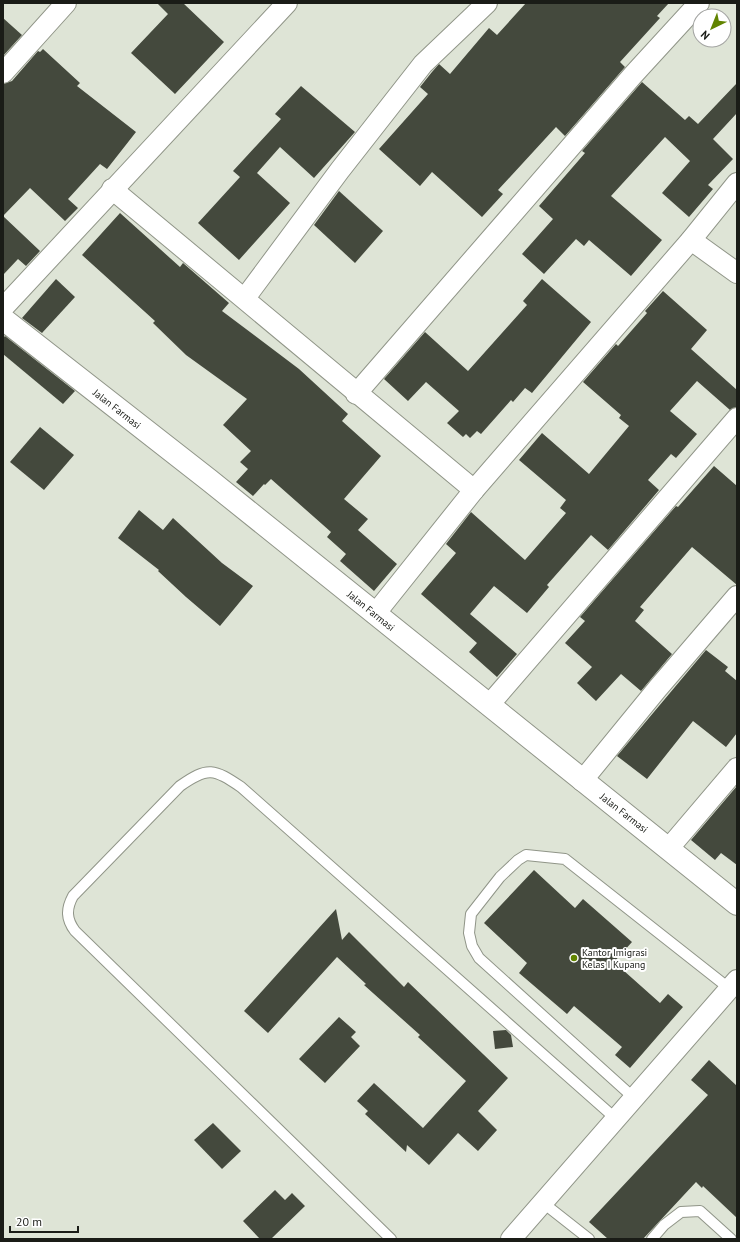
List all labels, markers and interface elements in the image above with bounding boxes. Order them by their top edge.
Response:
north arrow [692,8,732,48]
text: N [698,28,713,43]
street label: Jalan Farmasi [90,386,144,432]
street label: Jalan Farmasi [344,587,397,634]
street label: Jalan Farmasi [597,790,651,836]
place label: Kantor Imigrasi Kelas I Kupang [582,946,647,971]
marker: Kantor Imigrasi Kelas I Kupang [569,953,579,963]
scale bar [10,1208,78,1234]
text: 20 m [16,1214,42,1229]

